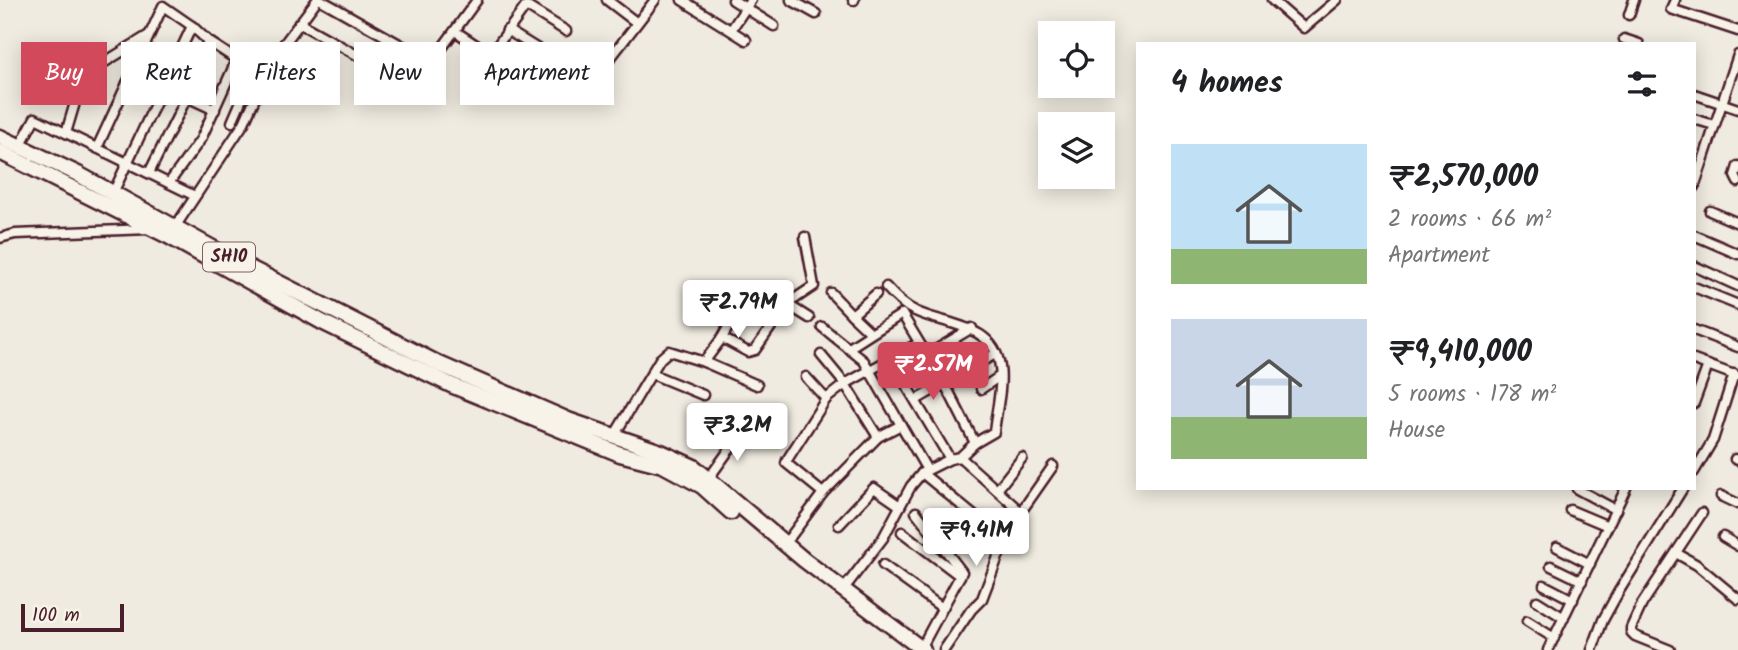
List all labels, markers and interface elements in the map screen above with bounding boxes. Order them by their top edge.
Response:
map controls [1038,21,1115,189]
button: locate [1038,21,1115,98]
chip: Buy [21,42,107,105]
chip: Rent [121,42,216,105]
chip: Filters [230,42,340,105]
chip: New [354,42,446,105]
chip: Apartment [460,42,614,105]
text: 4 homes [1171,60,1283,108]
icon: filters [1623,65,1661,103]
button: layers [1038,112,1115,189]
text: ₹2,570,000 [1388,154,1538,202]
icon: home [1227,172,1311,256]
text: 2 rooms · 66 m² [1388,202,1551,238]
text: Apartment [1388,238,1490,274]
road number: SH10 [203,243,255,272]
pin: ₹2.79M [681,280,795,340]
text: ₹2.79M [699,285,777,321]
text: ₹9,410,000 [1388,329,1532,377]
pin: ₹2.57M [876,342,990,402]
text: ₹2.57M [894,347,972,383]
icon: home [1227,347,1311,431]
text: 5 rooms · 178 m² [1388,377,1556,413]
pin: ₹3.2M [688,404,786,463]
text: ₹3.2M [703,408,771,444]
text: House [1388,413,1445,449]
pin: ₹9.41M [919,508,1033,568]
text: ₹9.41M [939,513,1013,549]
scale bar [21,601,124,633]
text: 100 m [32,601,80,631]

